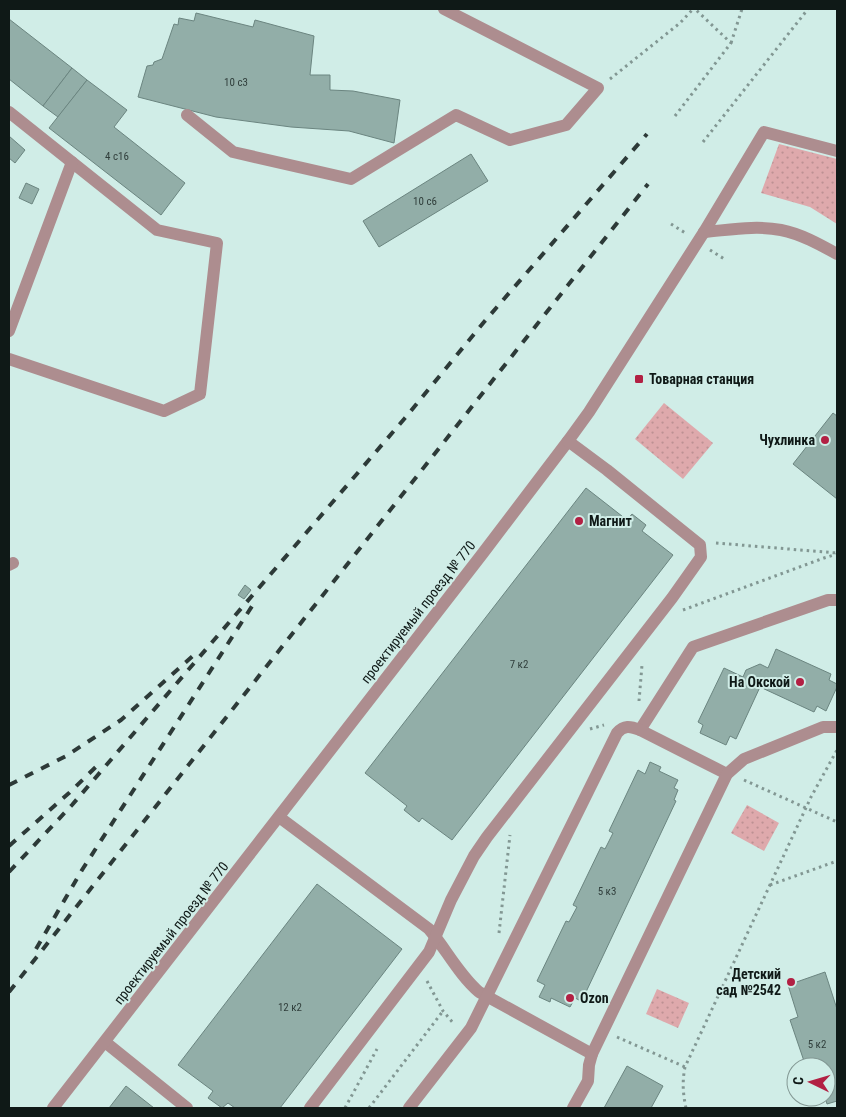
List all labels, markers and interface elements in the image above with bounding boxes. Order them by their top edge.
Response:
house number: 10 с3 [224,76,248,89]
house number: 4 с16 [105,150,129,163]
house number: 10 с6 [413,195,437,208]
place label: Товарная станция [649,371,754,387]
marker: Товарная станция [633,373,645,385]
place label: Чухлинка [759,432,815,448]
marker: Чухлинка [819,434,831,446]
place label: Магнит [589,513,632,529]
marker: Магнит [573,515,585,527]
street label: проектируемый проезд № 770 [357,537,479,686]
house number: 7 к2 [510,658,528,671]
place label: На Окской [729,674,790,690]
marker: На Окской [794,676,806,688]
street label: проектируемый проезд № 770 [110,858,232,1007]
house number: 5 к3 [598,885,616,898]
place label: Детский сад №2542 [716,966,781,998]
marker: Детский сад №2542 [785,976,797,988]
place label: Ozon [580,990,609,1006]
marker: Ozon [564,992,576,1004]
house number: 12 к2 [278,1001,302,1014]
house number: 5 к2 [808,1038,826,1051]
north arrow [786,1057,836,1107]
text: С [790,1076,806,1086]

